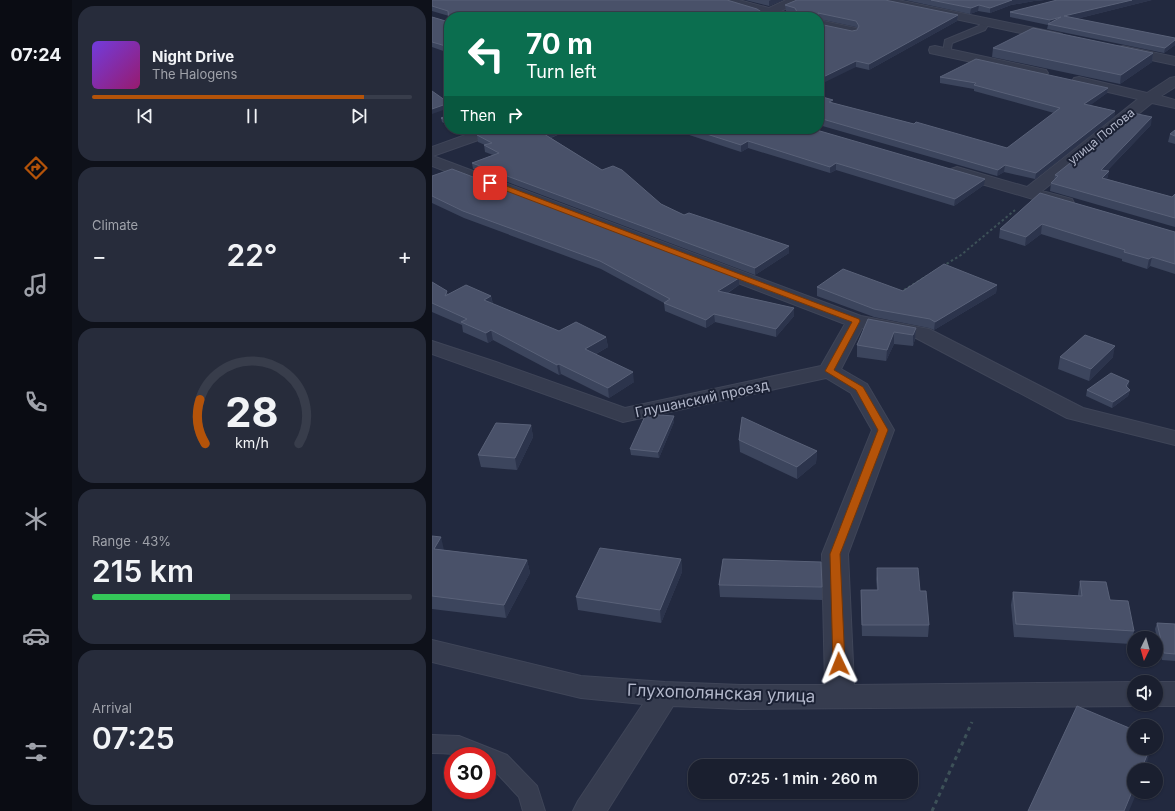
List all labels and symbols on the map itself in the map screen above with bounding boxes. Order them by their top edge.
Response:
street label: улица Попова [1065,105,1137,167]
pin [473,166,507,200]
street label: Глушанский проезд [633,375,771,421]
north arrow [1127,631,1163,667]
position arrow [818,643,860,685]
street label: Глухополянская улица [626,680,816,706]
speed limit sign: 30 [444,747,496,799]

